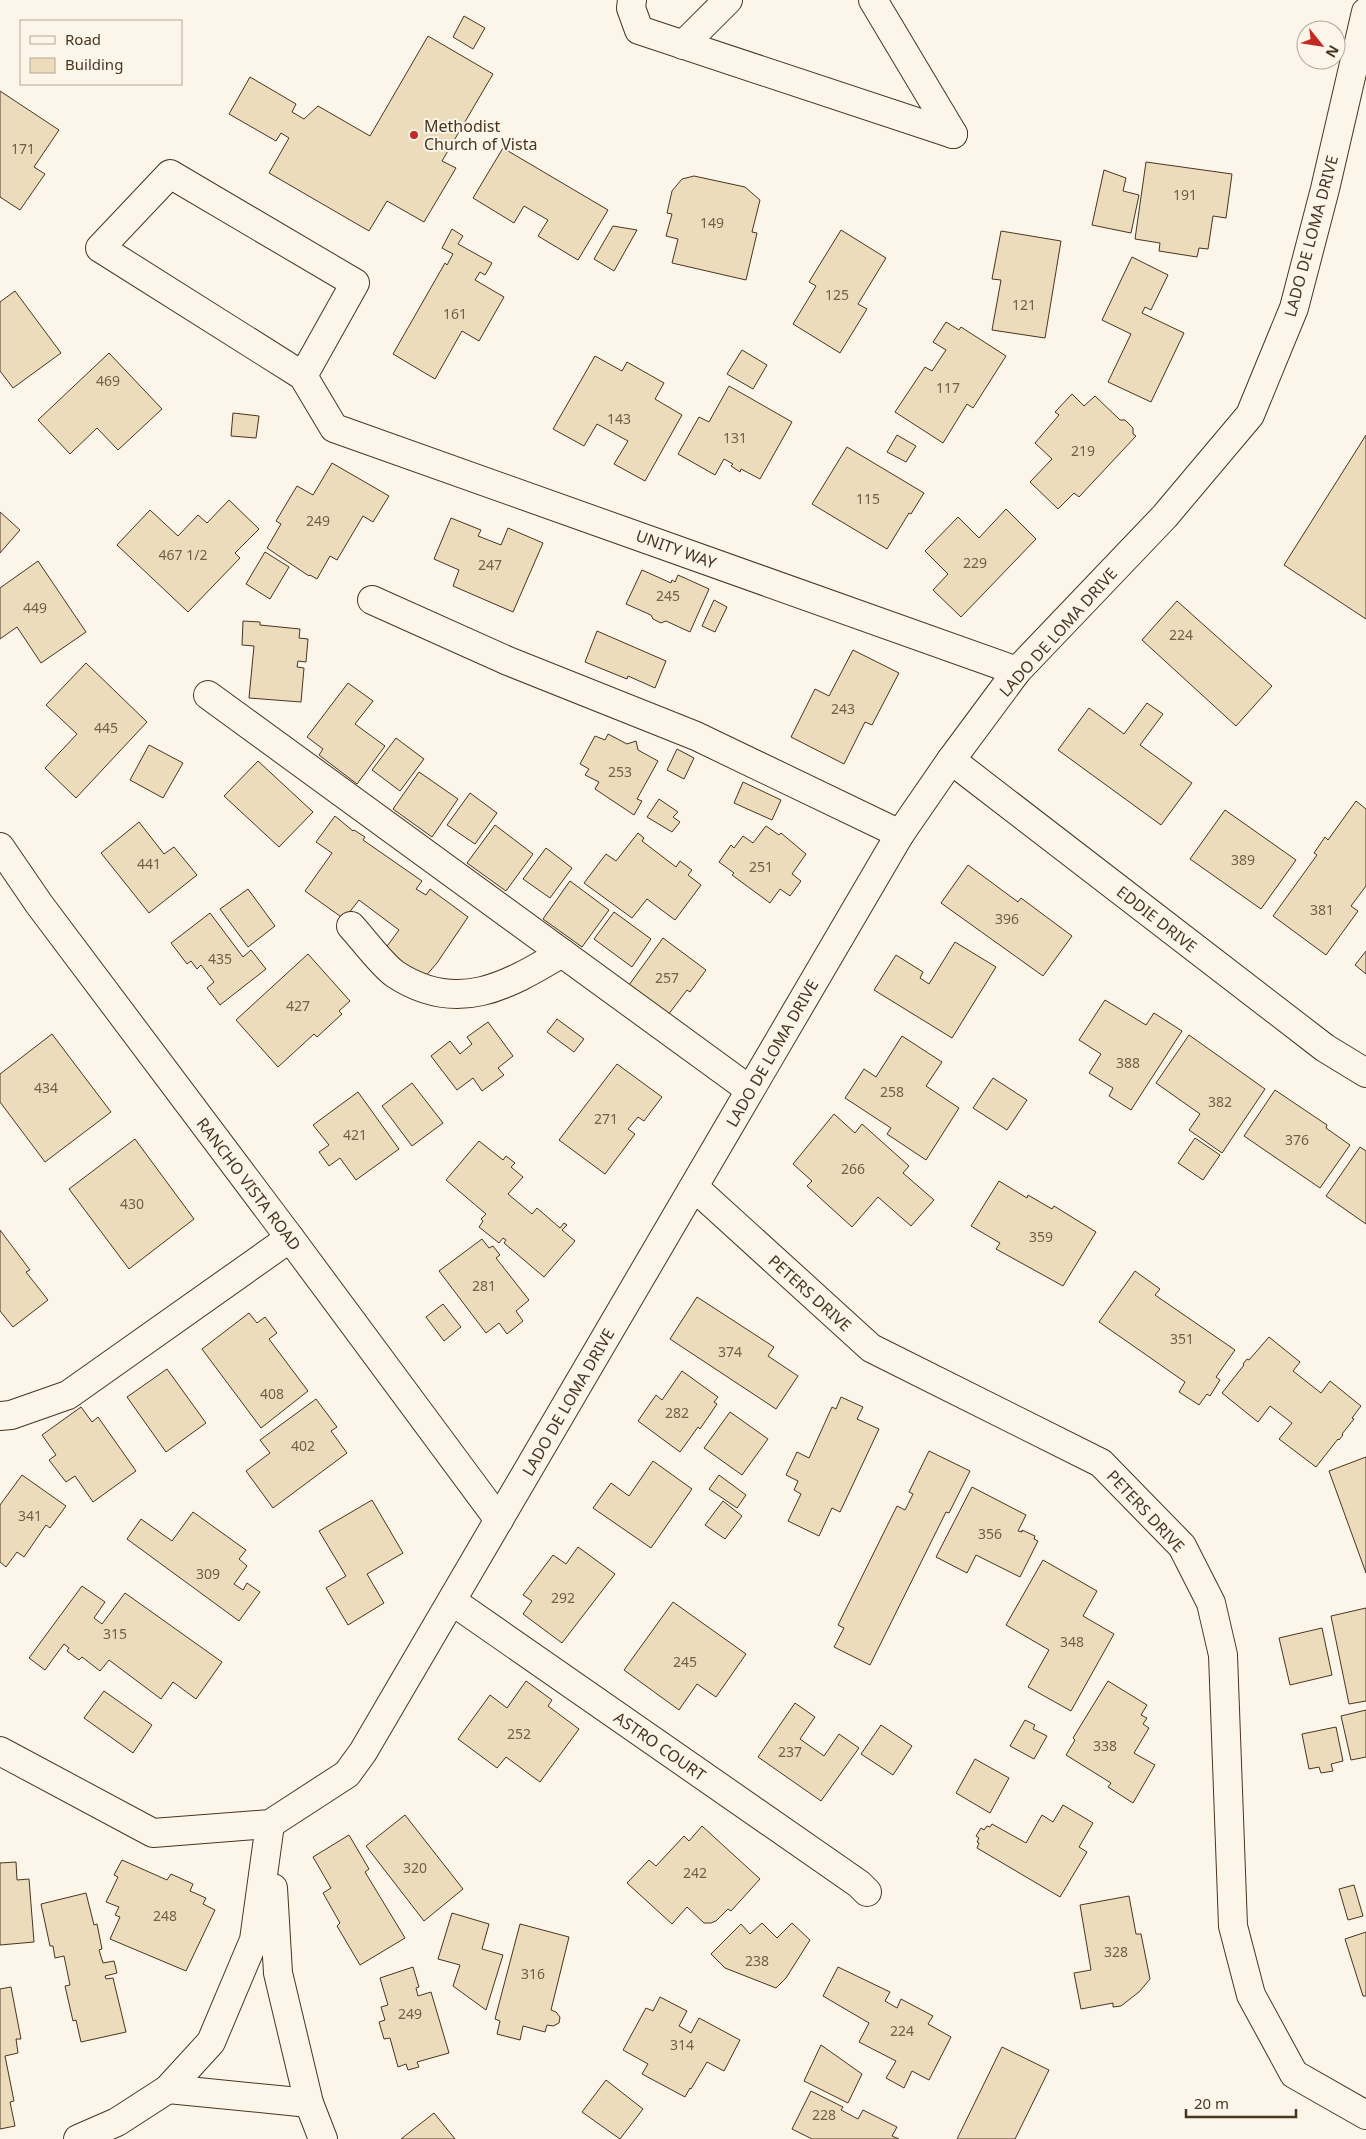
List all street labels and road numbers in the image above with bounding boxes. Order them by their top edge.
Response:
street label: LADO DE LOMA DRIVE [1279,153,1343,319]
street label: UNITY WAY [633,524,720,574]
street label: LADO DE LOMA DRIVE [994,563,1122,701]
street label: EDDIE DRIVE [1112,881,1202,957]
street label: LADO DE LOMA DRIVE [721,975,823,1131]
street label: RANCHO VISTA ROAD [192,1113,306,1255]
street label: PETERS DRIVE [764,1250,856,1336]
street label: LADO DE LOMA DRIVE [517,1324,619,1480]
street label: PETERS DRIVE [1102,1465,1190,1557]
street label: ASTRO COURT [610,1706,710,1786]

